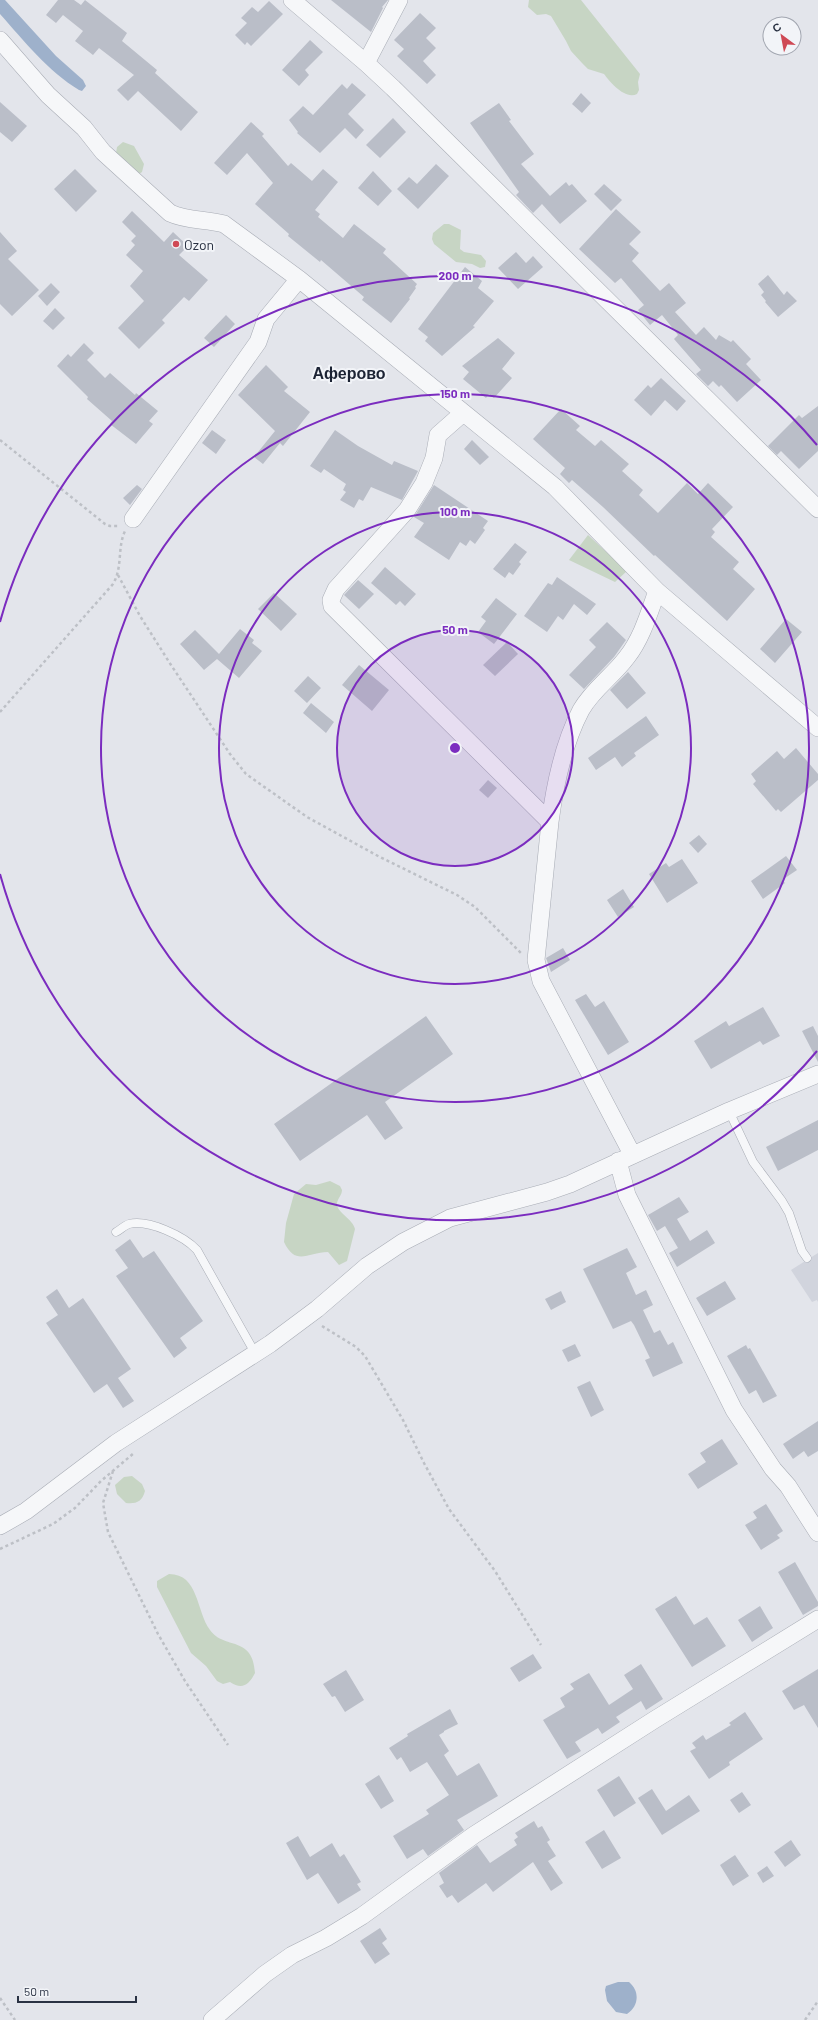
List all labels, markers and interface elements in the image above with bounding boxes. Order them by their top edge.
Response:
north arrow [762,16,802,56]
text: С [770,19,783,35]
place label: Ozon [184,236,214,253]
marker: Ozon [171,239,181,249]
text: 200 m [439,268,471,282]
district label: Аферово [312,363,386,382]
text: 150 m [440,386,470,400]
text: 100 m [440,504,470,518]
text: 50 m [442,622,468,636]
centre of rings [448,741,462,755]
scale bar [18,1978,136,2004]
text: 50 m [24,1984,49,1998]

